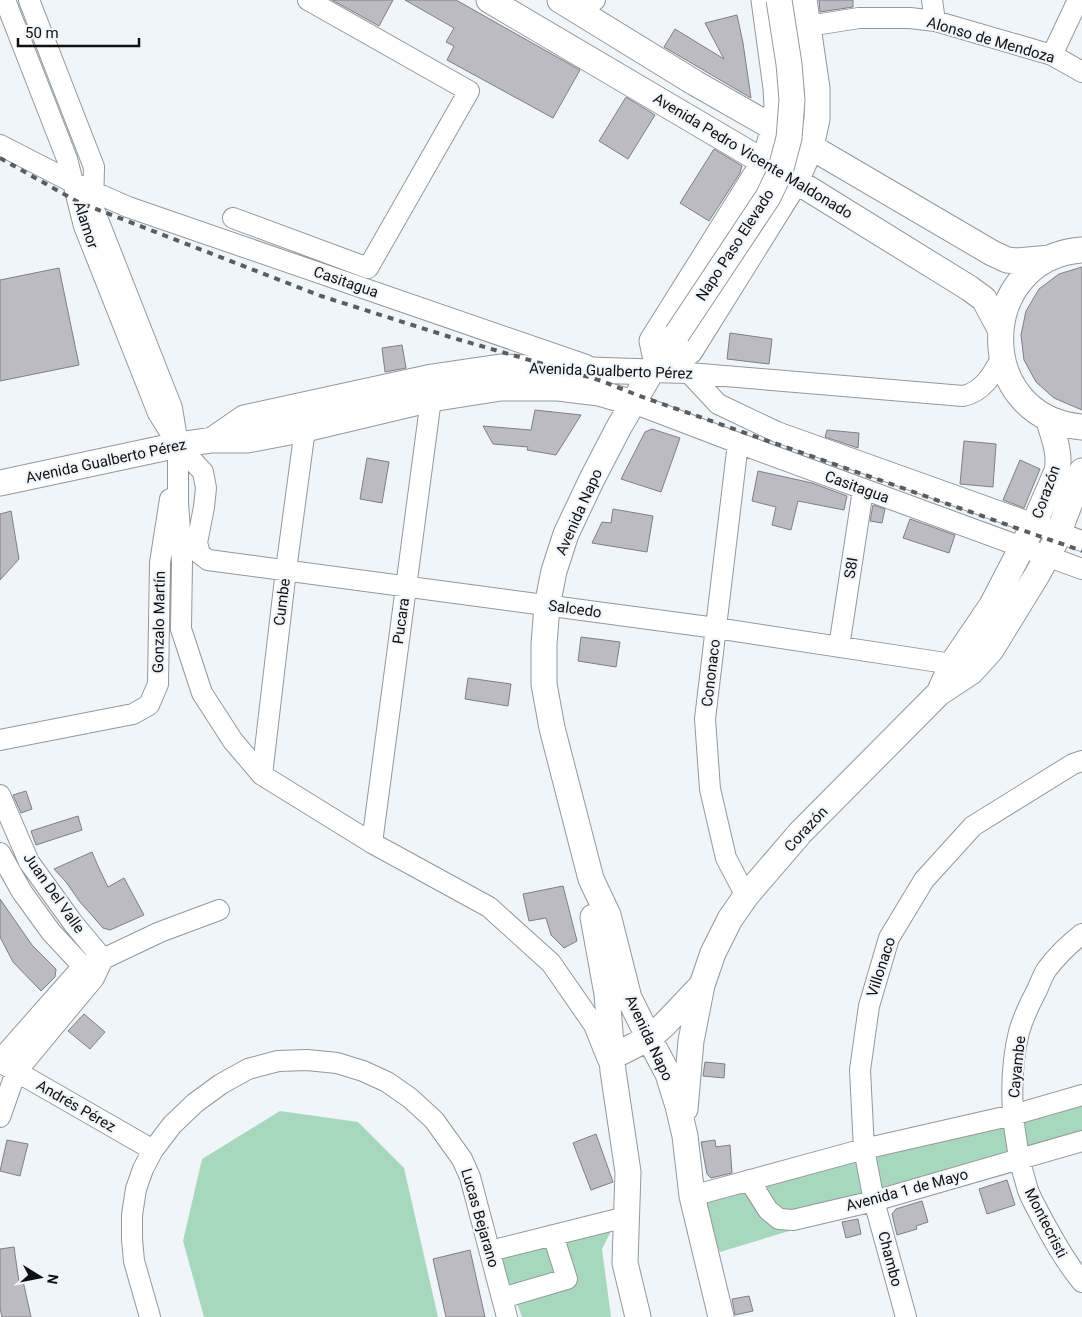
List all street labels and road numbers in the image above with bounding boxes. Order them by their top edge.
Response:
street label: Alonso de Mendoza [925,13,1057,67]
street label: Avenida Pedro Vicente Maldonado [650,89,856,223]
street label: Napo Paso Elevado [692,186,778,304]
street label: Alamor [70,199,102,251]
street label: Casitagua [311,263,381,301]
street label: Avenida Gualberto Pérez [529,359,693,383]
street label: Avenida Gualberto Pérez [24,435,188,487]
street label: Corazón [1028,463,1064,521]
street label: Avenida Napo [552,466,606,558]
street label: Casitagua [822,467,892,507]
street label: S8I [840,556,862,580]
street label: Gonzalo Martín [149,571,169,673]
street label: Cumbe [270,577,294,627]
street label: Salcedo [547,596,603,622]
street label: Pucara [389,597,413,645]
street label: Cononaco [698,638,724,708]
street label: Corazón [781,803,831,855]
street label: Juan Del Valle [20,849,88,937]
street label: Villonaco [863,935,899,999]
street label: Avenida Napo [621,992,677,1084]
street label: Cayambe [1005,1035,1029,1099]
street label: Andrés Pérez [33,1076,119,1136]
street label: Avenida 1 de Mayo [844,1165,970,1215]
street label: Lucas Bejarano [457,1166,503,1270]
street label: Montecristi [1021,1185,1071,1261]
street label: Chambo [874,1229,906,1289]

